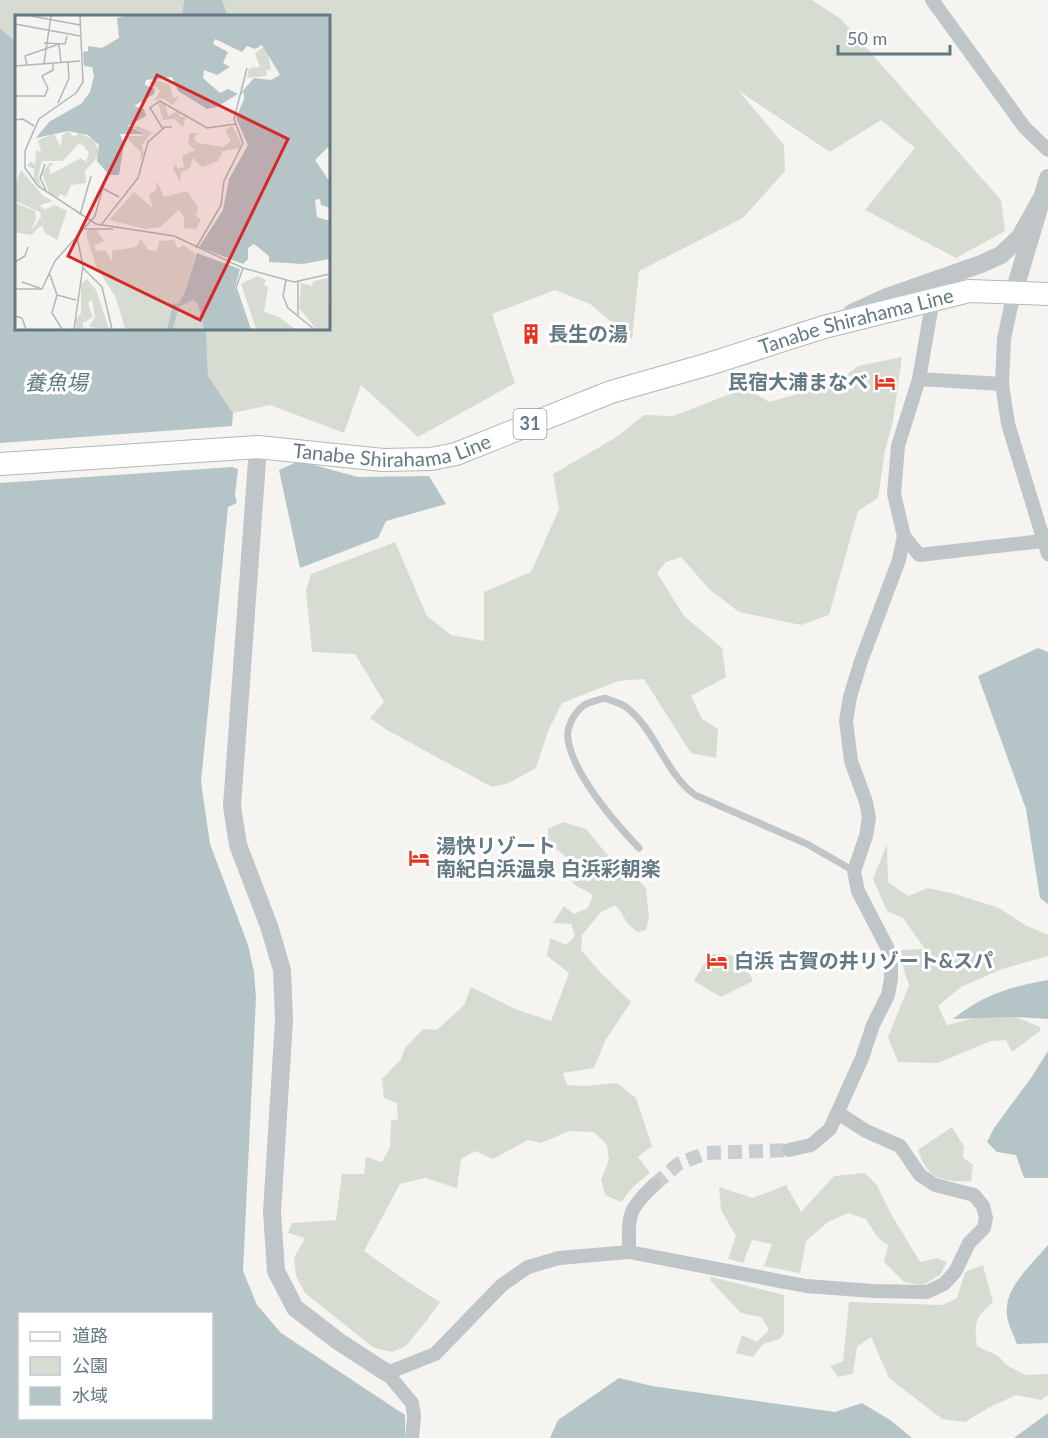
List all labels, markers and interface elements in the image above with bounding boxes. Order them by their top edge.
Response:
inset map [15,15,330,330]
scale bar [838,18,950,56]
text: 50 m [847,27,887,49]
street label: Tanabe Shirahama Line [756,282,956,358]
place label: 長生の湯 [548,321,628,345]
building icon: 長生の湯 [519,322,543,346]
water label: 養魚場 [25,369,89,394]
place label: 民宿大浦まなべ [728,369,868,393]
hotel icon: 民宿大浦まなべ [873,370,897,394]
road number: 31 [514,409,546,439]
street label: Tanabe Shirahama Line [292,428,494,471]
place label: 湯快リゾート 南紀白浜温泉 白浜彩朝楽 [436,833,661,880]
hotel icon: 湯快リゾート 南紀白浜温泉 白浜彩朝楽 [407,846,431,870]
place label: 白浜 古賀の井リゾート&スパ [734,948,993,972]
hotel icon: 白浜 古賀の井リゾート&スパ [705,949,729,973]
legend [18,1312,213,1420]
text: 道路 [72,1324,108,1346]
text: 公園 [72,1354,108,1376]
text: 水域 [72,1384,108,1406]

